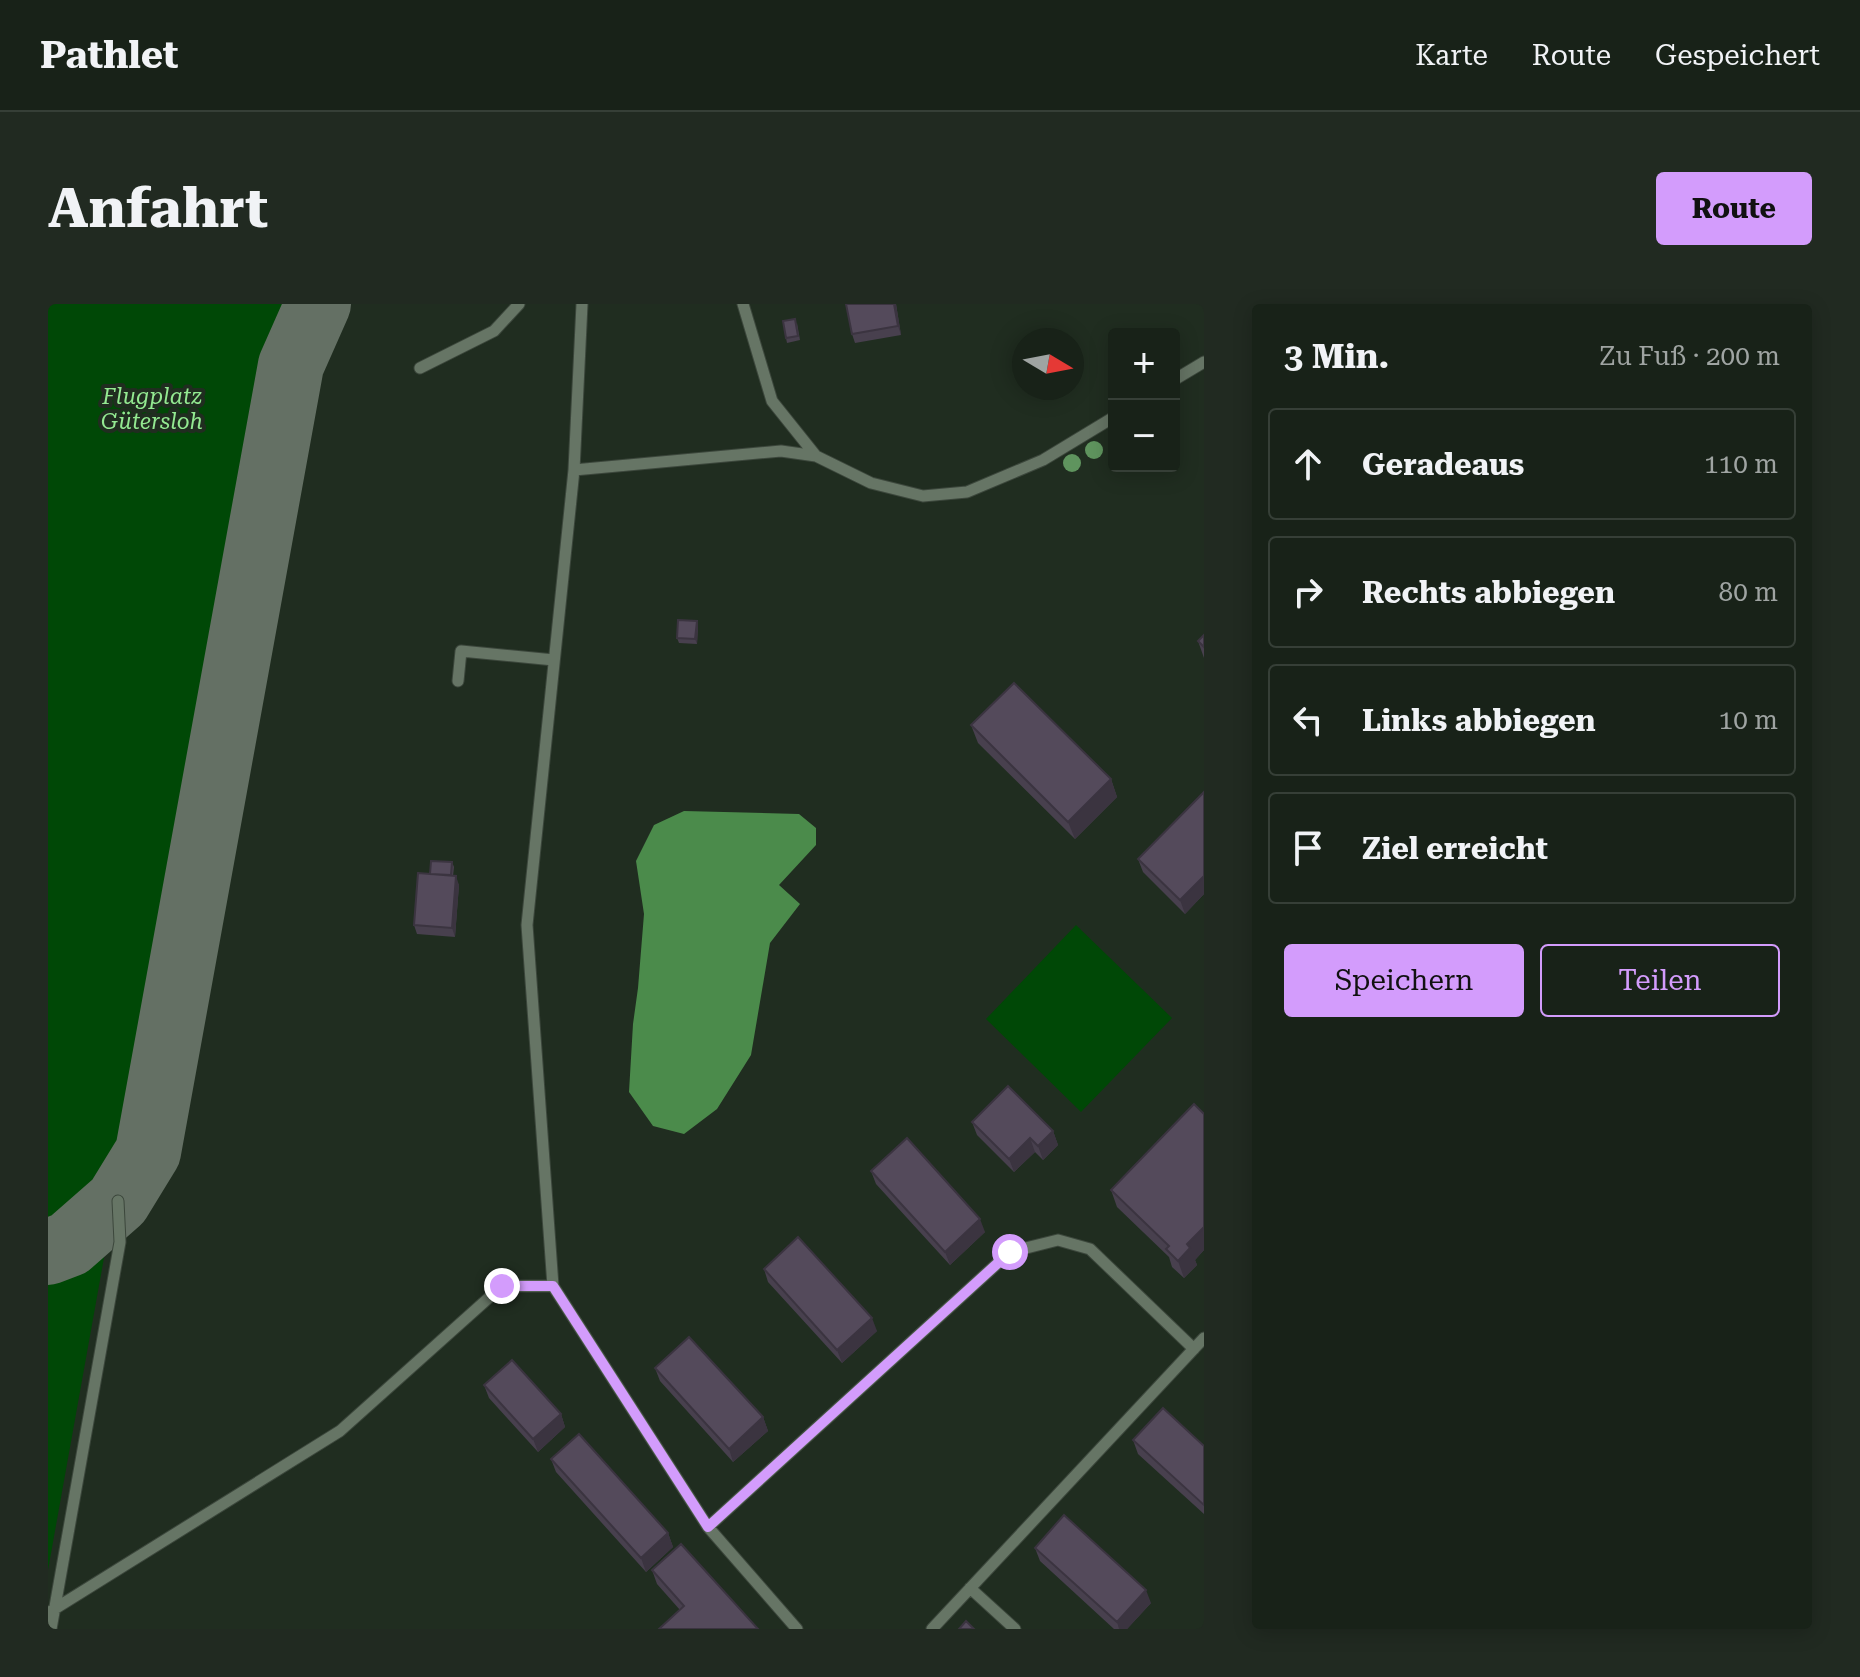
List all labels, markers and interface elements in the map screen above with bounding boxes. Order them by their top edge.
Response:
text: Pathlet [40,33,178,77]
text: Karte [1415,39,1488,72]
text: Route [1532,39,1611,72]
text: Gespeichert [1655,39,1820,72]
button: Route [1656,172,1812,245]
text: Anfahrt [48,175,268,241]
north arrow [1012,328,1084,400]
map controls [1108,328,1180,472]
button: + [1108,328,1180,400]
text: 3 Min. [1284,336,1389,376]
text: Zu Fuß · 200 m [1599,341,1780,371]
park label: Flugplatz Gütersloh [101,384,203,434]
button: − [1108,400,1180,472]
icon: ahead [1286,442,1330,486]
text: Geradeaus [1362,447,1524,482]
text: 110 m [1704,449,1778,479]
icon: right [1286,570,1330,614]
text: Rechts abbiegen [1362,575,1615,610]
text: 80 m [1719,577,1778,607]
icon: left [1286,698,1330,742]
text: Links abbiegen [1362,703,1596,738]
text: 10 m [1719,705,1778,735]
icon: arrive [1286,826,1330,870]
text: Ziel erreicht [1362,831,1548,866]
button: Speichern [1284,944,1524,1017]
button: Teilen [1540,944,1780,1017]
route start [992,1234,1028,1270]
route end [484,1268,520,1304]

